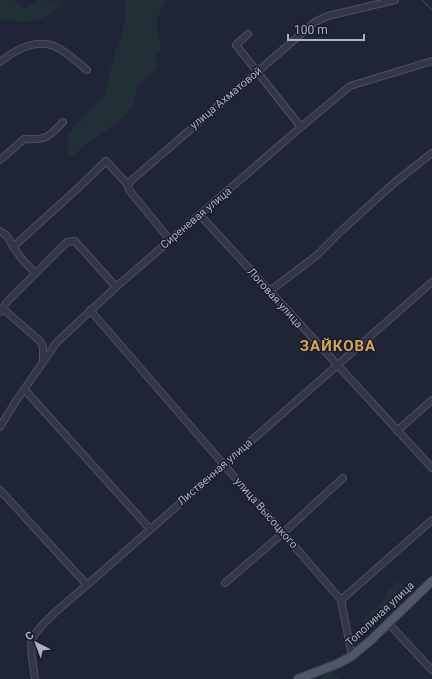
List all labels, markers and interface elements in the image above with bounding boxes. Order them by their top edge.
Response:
scale bar [288,16,364,42]
text: 100 m [294,23,328,37]
street label: улица Ахматовой [187,64,265,132]
street label: Сиреневая улица [158,184,234,252]
street label: Логовая улица [245,265,305,331]
district label: ЗАЙКОВА [300,337,376,355]
street label: Лиственная улица [175,436,255,508]
street label: улица Высоцкого [232,475,300,551]
street label: Тополиная улица [343,579,417,649]
north arrow [16,623,56,663]
text: С [23,629,37,643]

